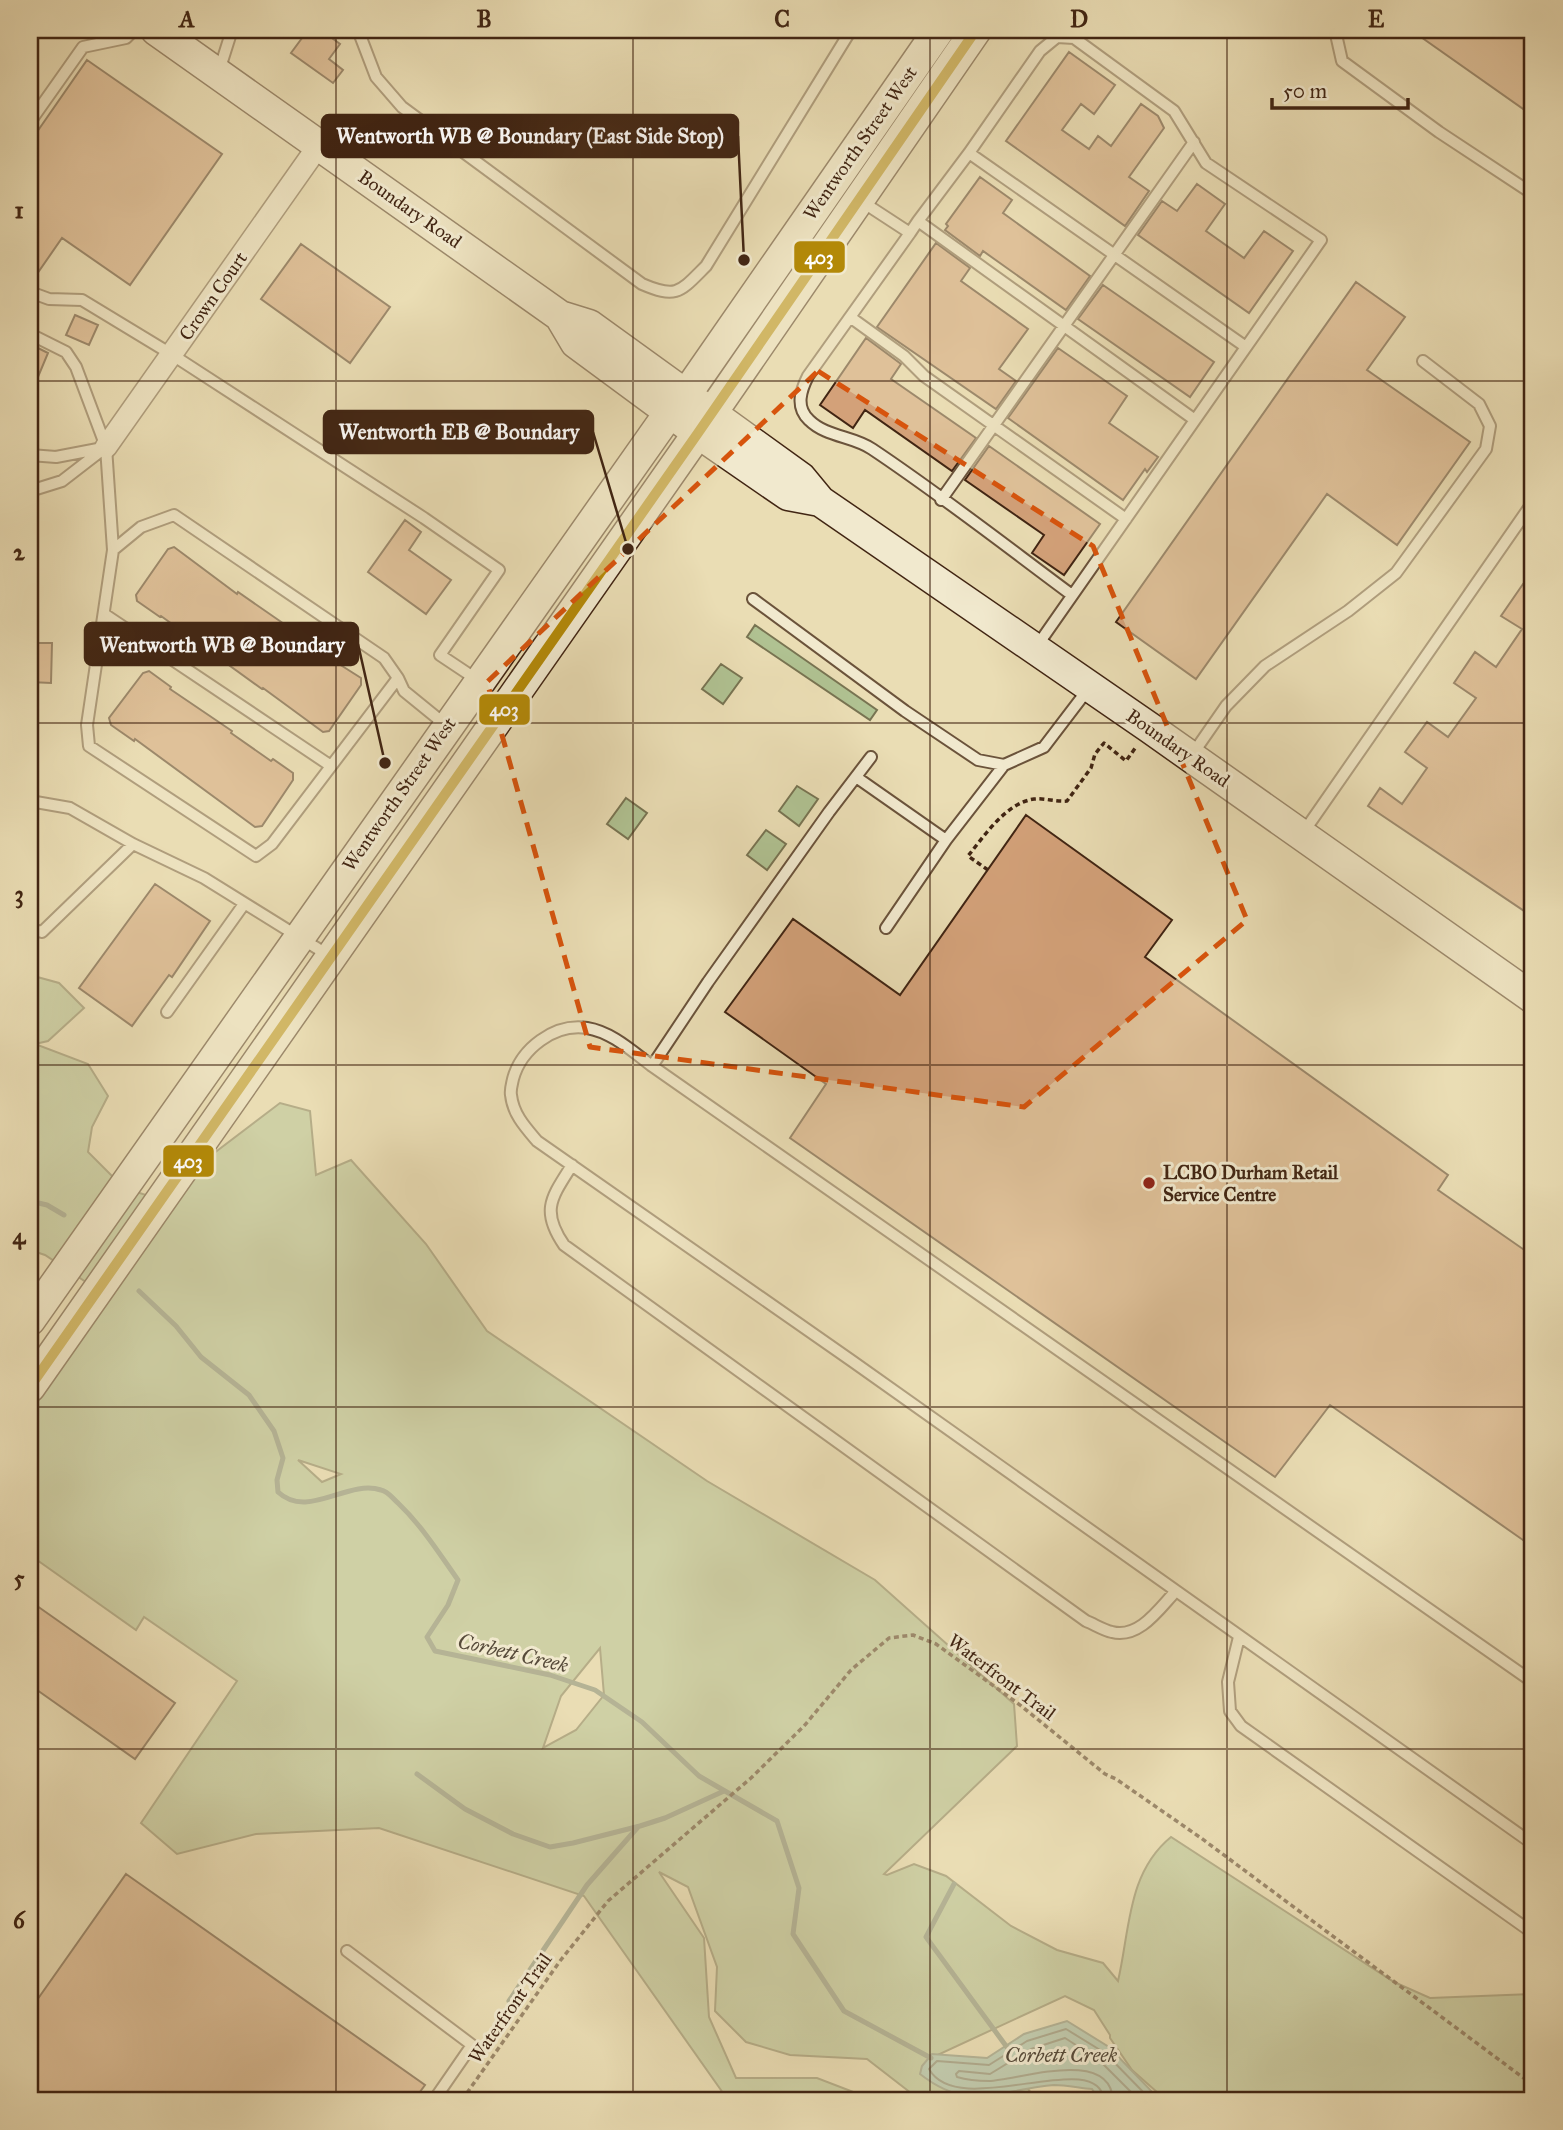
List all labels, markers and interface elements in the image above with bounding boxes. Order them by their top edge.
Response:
text: A [177,5,195,33]
text: B [476,5,492,33]
text: C [774,5,790,33]
text: D [1070,5,1088,33]
text: E [1368,5,1385,33]
street label: Wentworth Street West [798,61,922,224]
scale bar [1272,66,1409,110]
text: 50 m [1283,78,1328,104]
callout: Wentworth WB @ Boundary (East Side Stop) [322,115,738,157]
text: Wentworth WB @ Boundary (East Side Stop) [336,123,724,149]
street label: Boundary Road [354,165,466,253]
text: 1 [14,196,24,224]
line badge: 403 [793,240,846,274]
text: 403 [804,246,834,270]
street label: Crown Court [174,247,252,345]
callout: Wentworth EB @ Boundary [324,411,593,453]
text: Wentworth EB @ Boundary [339,419,581,445]
text: 2 [13,538,25,566]
callout: Wentworth WB @ Boundary [85,623,358,665]
text: Wentworth WB @ Boundary [99,632,346,658]
line badge: 403 [478,693,531,726]
text: 403 [489,698,519,722]
street label: Boundary Road [1122,704,1234,792]
street label: Wentworth Street West [337,712,461,875]
text: 3 [14,880,24,909]
line badge: 403 [162,1144,215,1178]
text: 403 [173,1150,203,1174]
place label: LCBO Durham Retail Service Centre [1163,1161,1339,1206]
marker: LCBO Durham Retail Service Centre [1141,1175,1157,1191]
text: 4 [13,1222,27,1250]
text: 5 [14,1564,25,1592]
water label: Corbett Creek [455,1628,571,1678]
street label: Waterfront Trail [943,1629,1061,1726]
text: 6 [13,1906,26,1934]
street label: Waterfront Trail [464,1948,557,2068]
water label: Corbett Creek [1005,2042,1118,2068]

